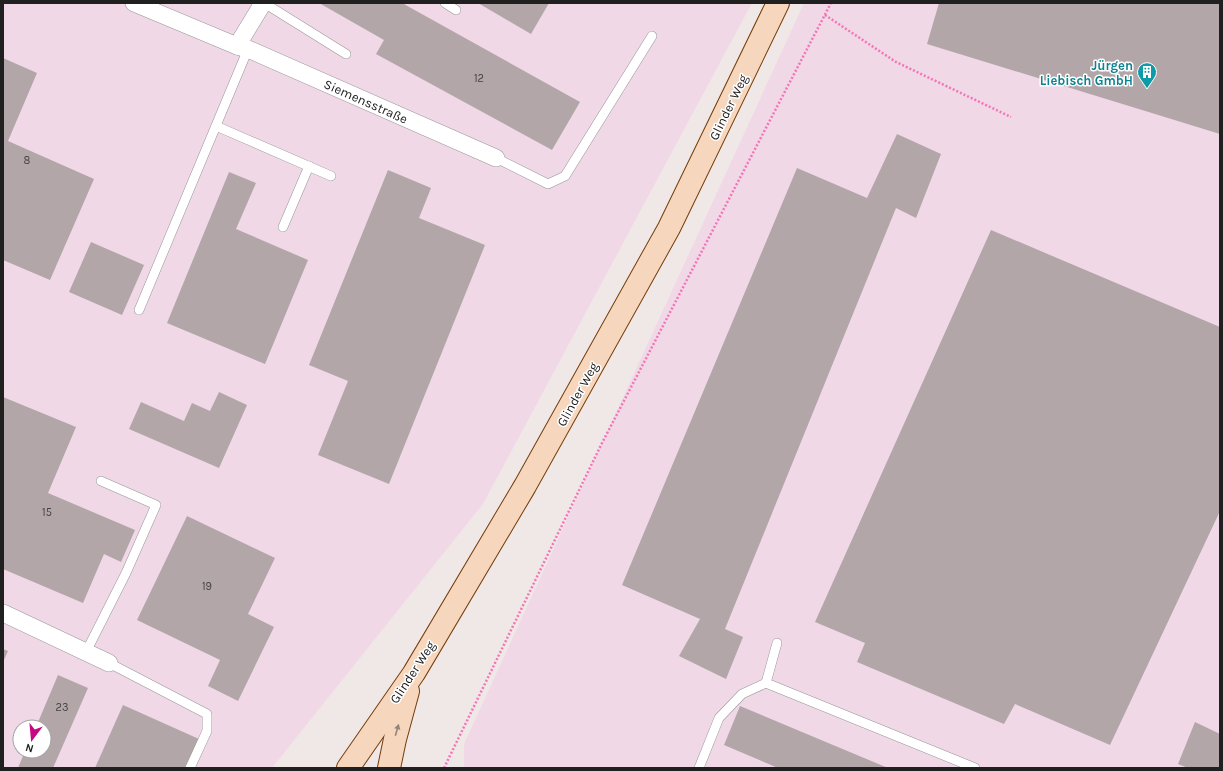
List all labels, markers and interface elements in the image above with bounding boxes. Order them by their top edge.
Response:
place label: Jürgen Liebisch GmbH [1040,58,1133,88]
building icon: Jürgen Liebisch GmbH [1136,61,1158,89]
street label: Glinder Weg [706,71,751,142]
house number: 12 [474,72,484,85]
street label: Siemensstraße [322,76,410,127]
house number: 8 [24,154,31,167]
street label: Glinder Weg [554,359,602,429]
house number: 15 [42,506,52,519]
house number: 19 [202,580,212,593]
street label: Glinder Weg [387,638,438,706]
house number: 23 [56,701,68,714]
north arrow [12,719,52,759]
one-way arrow [394,724,400,736]
text: N [24,741,35,755]

